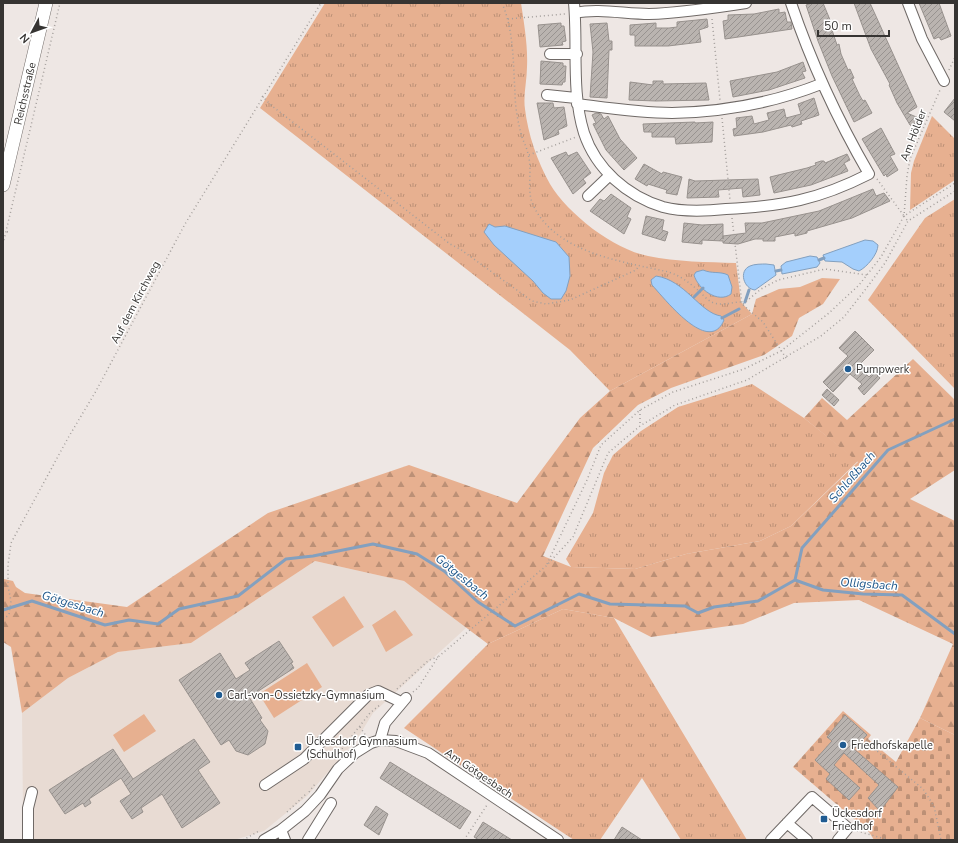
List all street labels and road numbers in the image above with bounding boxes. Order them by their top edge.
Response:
street label: Reichsstraße [10,61,40,126]
street label: Am Hölder [897,107,930,163]
street label: Auf dem Kirchweg [107,258,163,346]
street label: Am Götgesbach [442,745,516,802]

